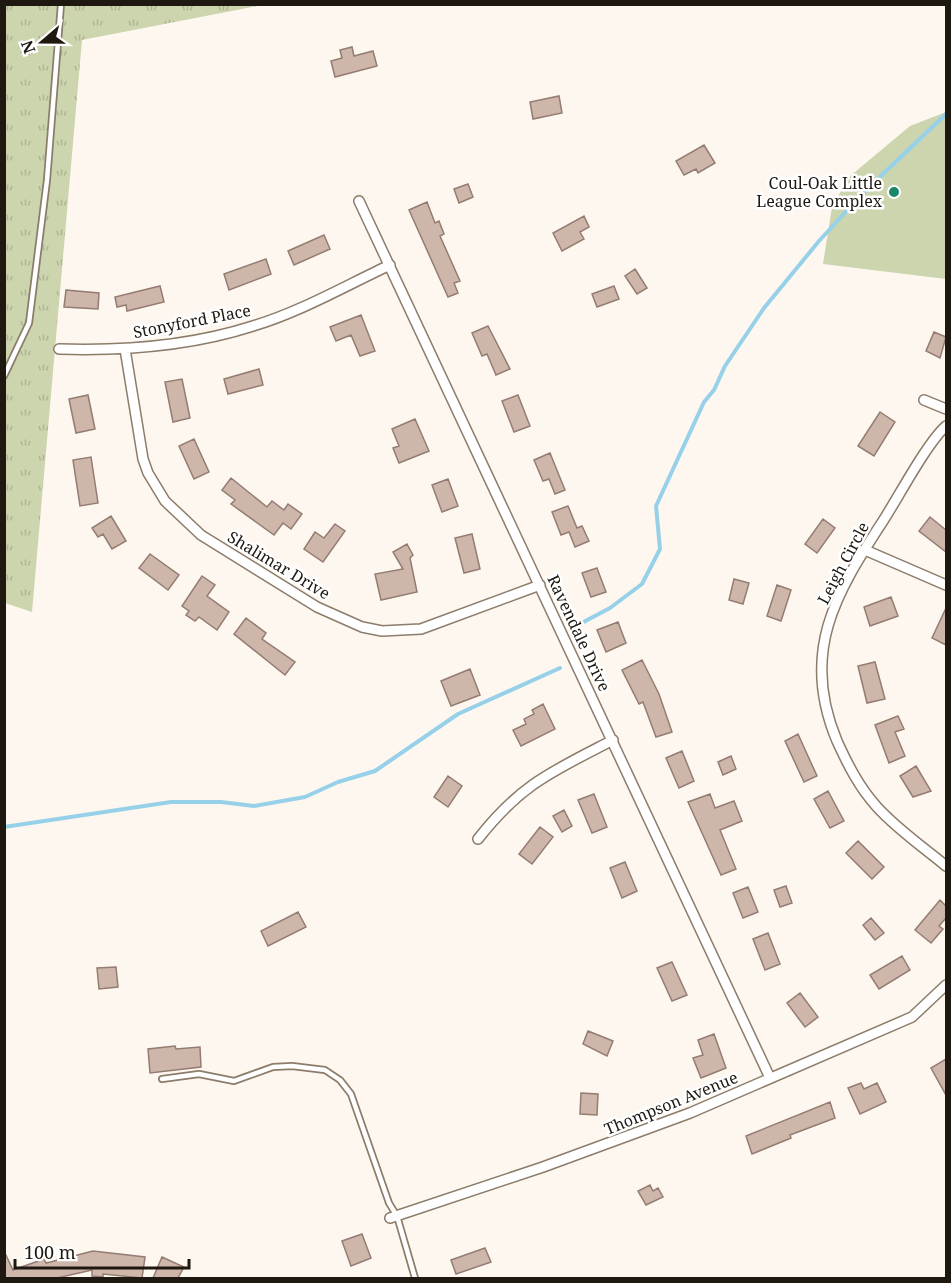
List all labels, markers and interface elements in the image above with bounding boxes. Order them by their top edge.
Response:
north arrow [12,12,72,72]
text: N [15,37,40,57]
place label: Coul-Oak Little League Complex [756,172,883,212]
marker: Coul-Oak Little League Complex [887,185,901,199]
street label: Stonyford Place [131,299,253,343]
street label: Leigh Circle [812,518,874,608]
street label: Shalimar Drive [224,526,334,604]
street label: Ravendale Drive [542,571,616,695]
street label: Thompson Avenue [601,1066,741,1140]
scale bar [15,1232,189,1270]
text: 100 m [24,1240,76,1264]

